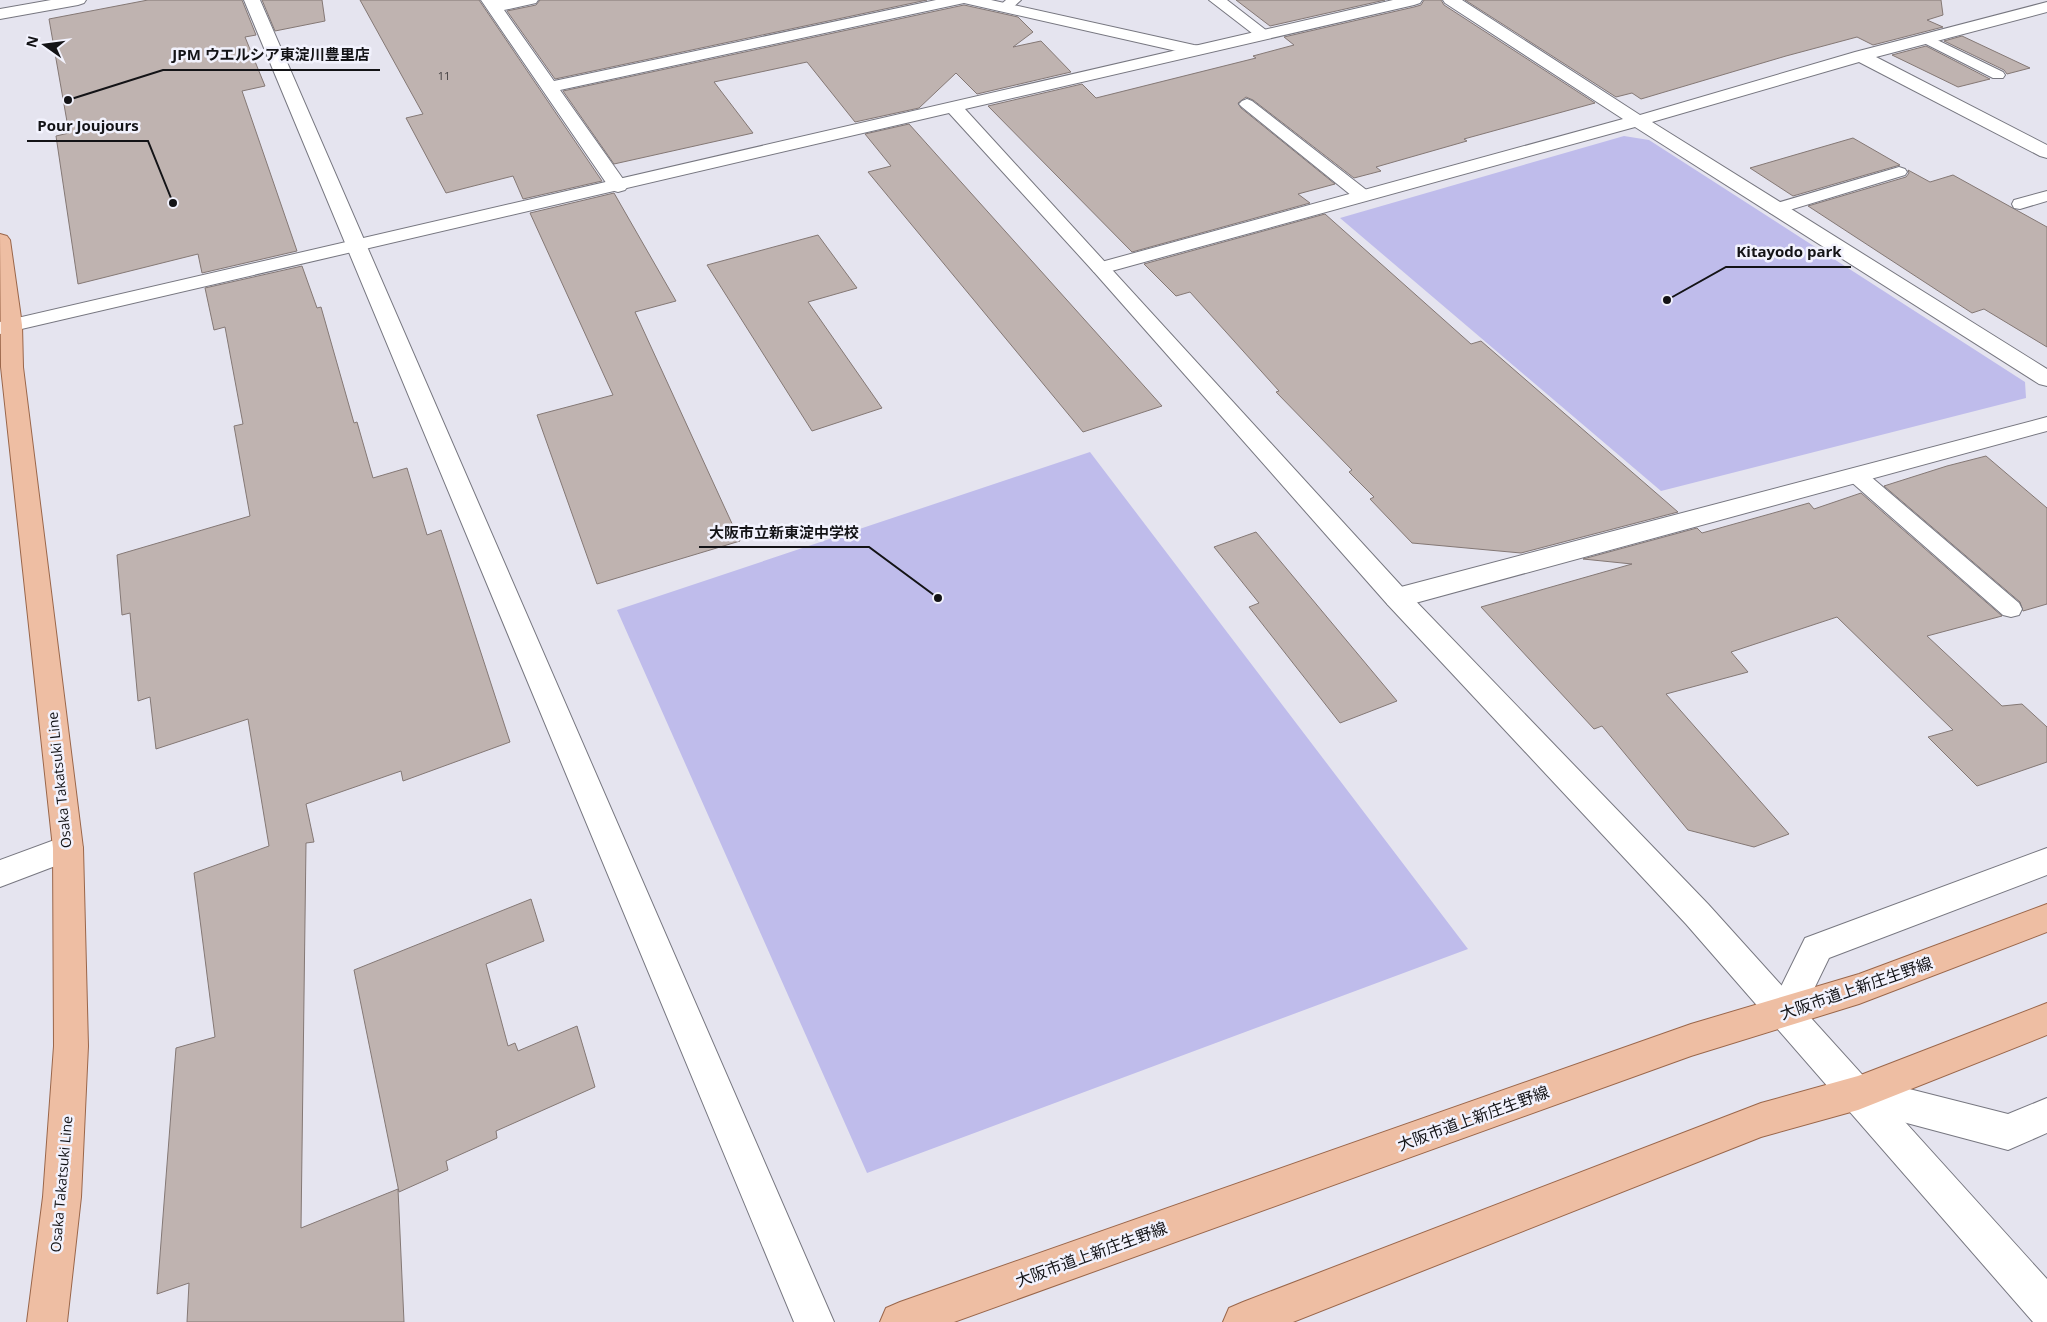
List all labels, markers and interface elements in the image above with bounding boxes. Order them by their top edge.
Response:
north arrow [20,20,70,70]
text: N [21,34,42,50]
callout: JPM ウエルシア東淀川豊里店 [163,40,380,70]
text: JPM ウエルシア東淀川豊里店 [170,44,370,64]
house number: 11 [438,68,450,83]
callout: Pour Joujours [27,111,148,141]
text: Pour Joujours [37,115,139,135]
callout: Kitayodo park [1726,237,1851,267]
text: Kitayodo park [1736,241,1842,261]
callout: 大阪市立新東淀中学校 [699,517,869,547]
text: 大阪市立新東淀中学校 [709,522,859,542]
street label: Osaka Takatsuki Line [42,711,76,849]
street label: 大阪市道上新庄生野線 [1777,952,1935,1024]
street label: 大阪市道上新庄生野線 [1394,1080,1552,1156]
street label: Osaka Takatsuki Line [46,1115,76,1253]
street label: 大阪市道上新庄生野線 [1012,1216,1170,1292]

